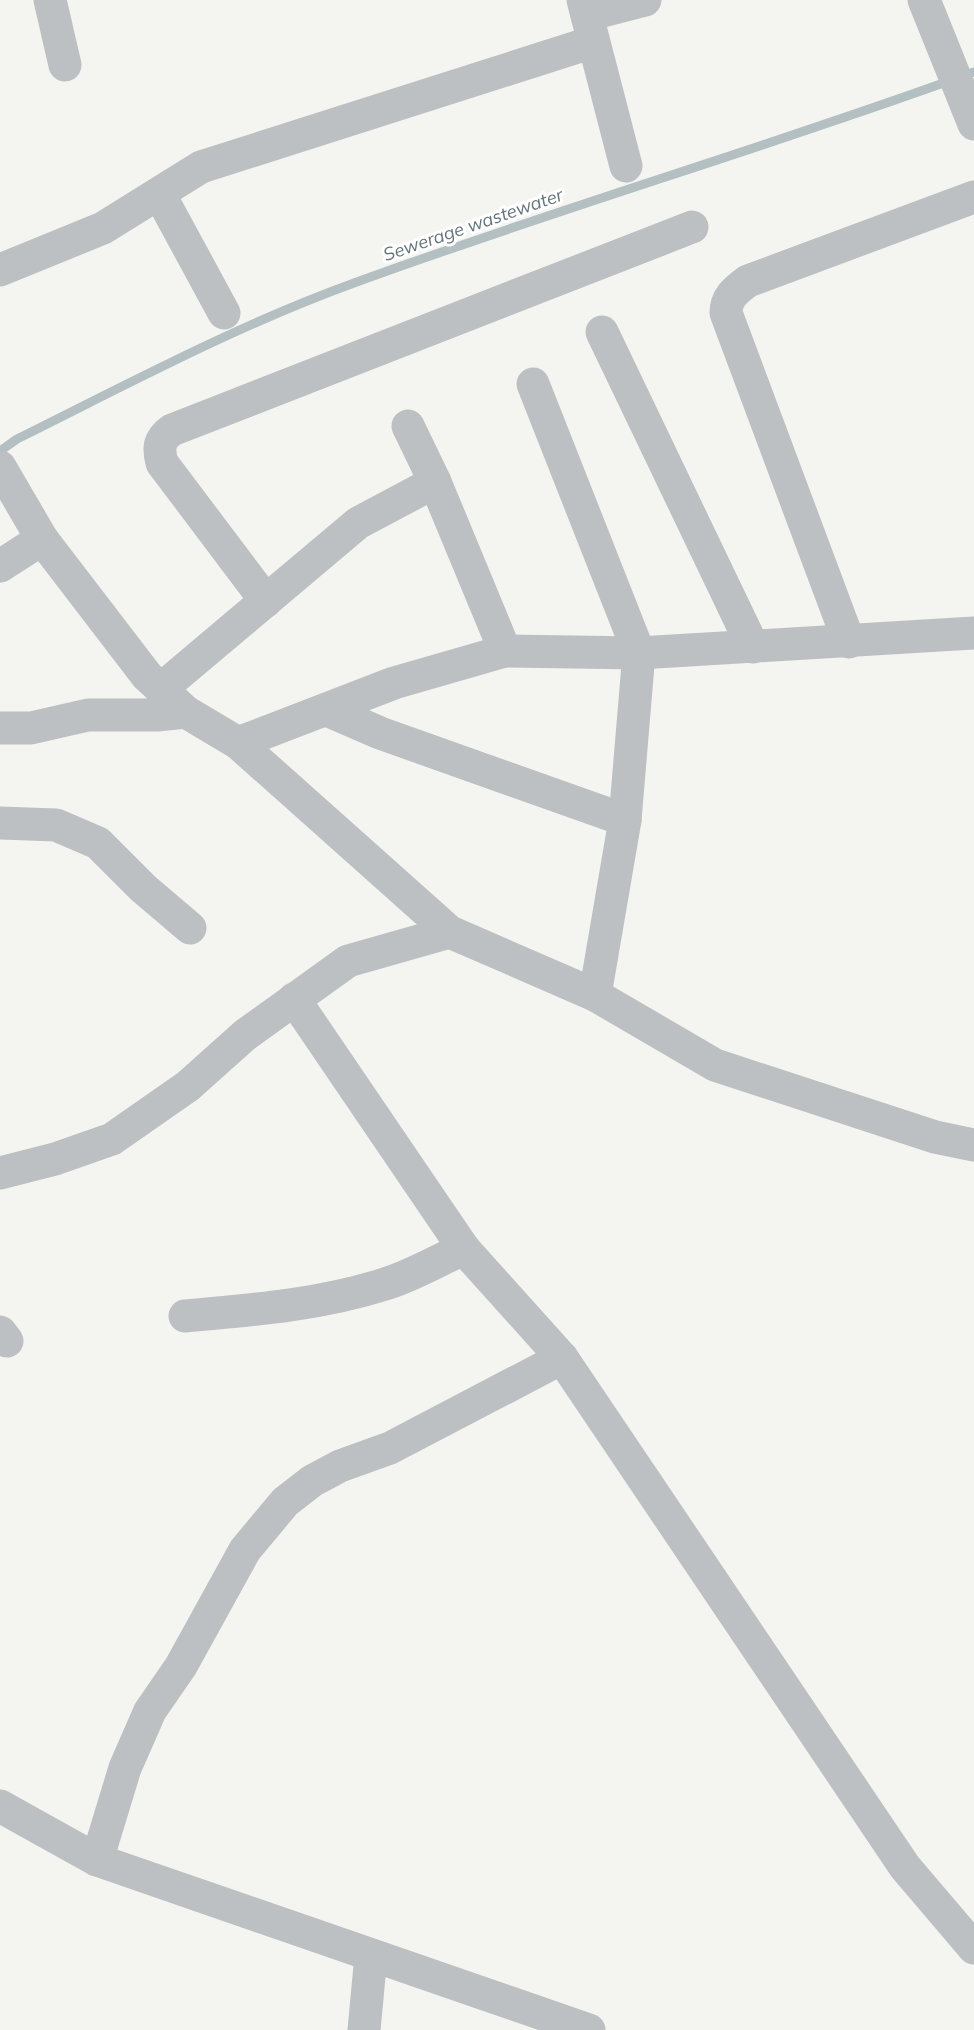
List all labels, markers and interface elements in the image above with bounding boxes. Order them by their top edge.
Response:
water label: Sewerage wastewater [380,182,567,266]

